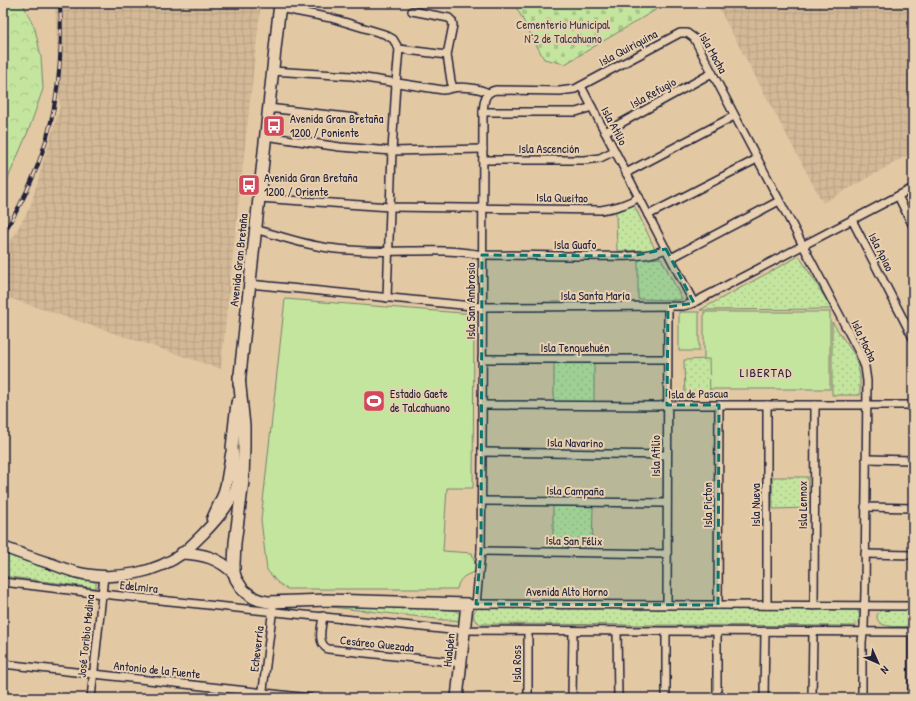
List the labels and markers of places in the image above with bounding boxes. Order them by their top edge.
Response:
place label: Avenida Gran Bretaña 1200 / Poniente [290,110,384,141]
bus stop icon: Avenida Gran Bretaña 1200 / Poniente [261,113,287,139]
place label: Avenida Gran Bretaña 1200 / Oriente [264,169,358,200]
bus stop icon: Avenida Gran Bretaña 1200 / Oriente [236,172,262,198]
place label: Estadio Gaete de Talcahuano [390,385,450,416]
sports icon: Estadio Gaete de Talcahuano [361,388,387,414]

